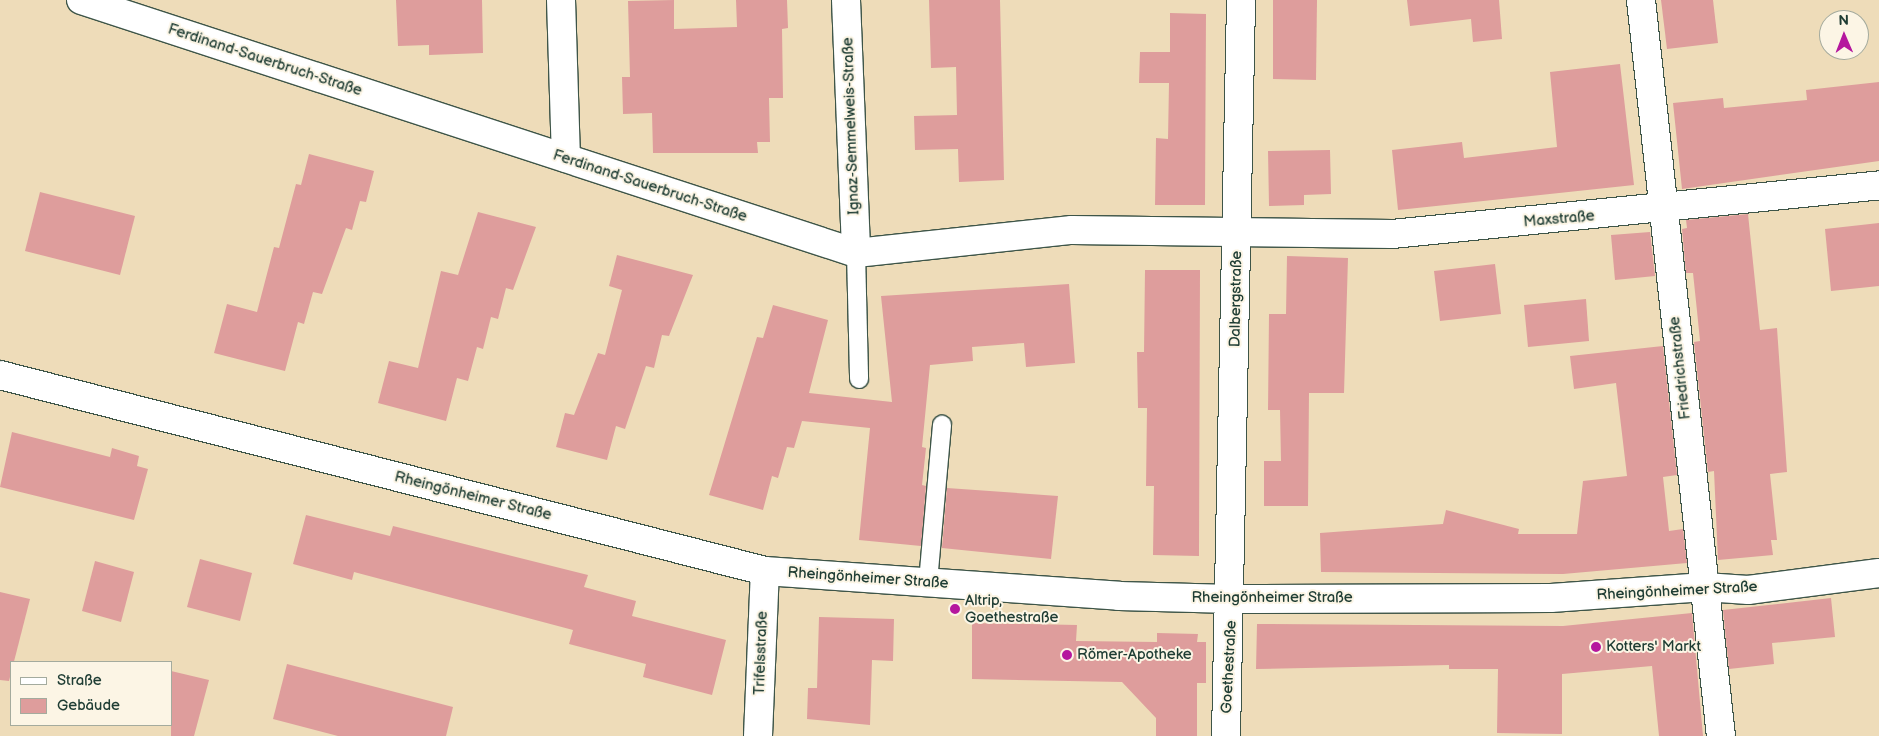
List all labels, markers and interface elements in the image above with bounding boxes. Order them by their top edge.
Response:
north arrow [1819,10,1869,60]
text: N [1838,12,1849,29]
street label: Ferdinand-Sauerbruch-Straße [166,20,364,100]
street label: Ignaz-Semmelweis-Straße [839,37,863,215]
street label: Ferdinand-Sauerbruch-Straße [551,146,749,226]
street label: Maxstraße [1523,207,1595,231]
street label: Dalbergstraße [1226,251,1246,347]
street label: Friedrichstraße [1666,316,1694,420]
street label: Rheingönheimer Straße [393,468,553,524]
street label: Rheingönheimer Straße [787,563,949,593]
street label: Rheingönheimer Straße [1596,578,1758,604]
street label: Rheingönheimer Straße [1191,589,1353,607]
place label: Altrip, Goethestraße [965,591,1058,626]
marker: Altrip, Goethestraße [949,603,961,615]
street label: Trifelsstraße [751,611,771,695]
street label: Goethestraße [1218,620,1240,714]
place label: Kotters' Markt [1606,638,1701,656]
marker: Kotters' Markt [1590,641,1602,653]
place label: Römer-Apotheke [1077,646,1192,664]
marker: Römer-Apotheke [1061,649,1073,661]
legend [10,661,172,726]
text: Straße [57,671,102,690]
text: Gebäude [57,696,120,715]

